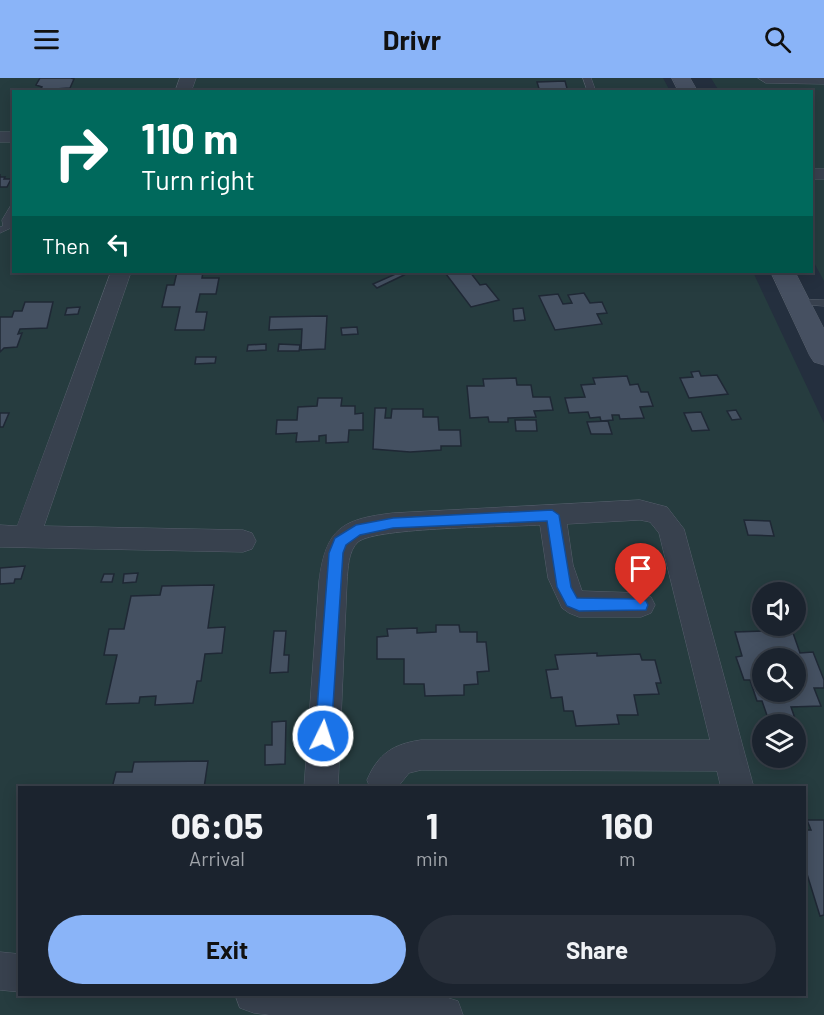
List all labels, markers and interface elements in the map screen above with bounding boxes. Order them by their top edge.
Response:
icon: menu [30,23,63,56]
text: Drivr [383,23,441,55]
icon: search [761,23,794,56]
text: 110 m [141,112,238,162]
icon: right [42,114,120,192]
text: Turn right [141,163,255,195]
icon: left [102,228,135,261]
text: Then [42,232,90,258]
pin [615,543,666,605]
icon: arrive [624,552,657,585]
map controls [752,582,806,768]
button: sound [752,582,806,636]
button: search [752,648,806,702]
position arrow [291,704,355,768]
button: layers [752,714,806,768]
text: 06:05 [171,803,263,846]
text: 1 [426,803,439,846]
text: 160 [601,803,653,846]
text: Arrival [189,846,245,870]
text: min [416,846,448,870]
text: m [619,846,635,870]
button: Exit [48,915,406,984]
button: Share [418,915,776,984]

